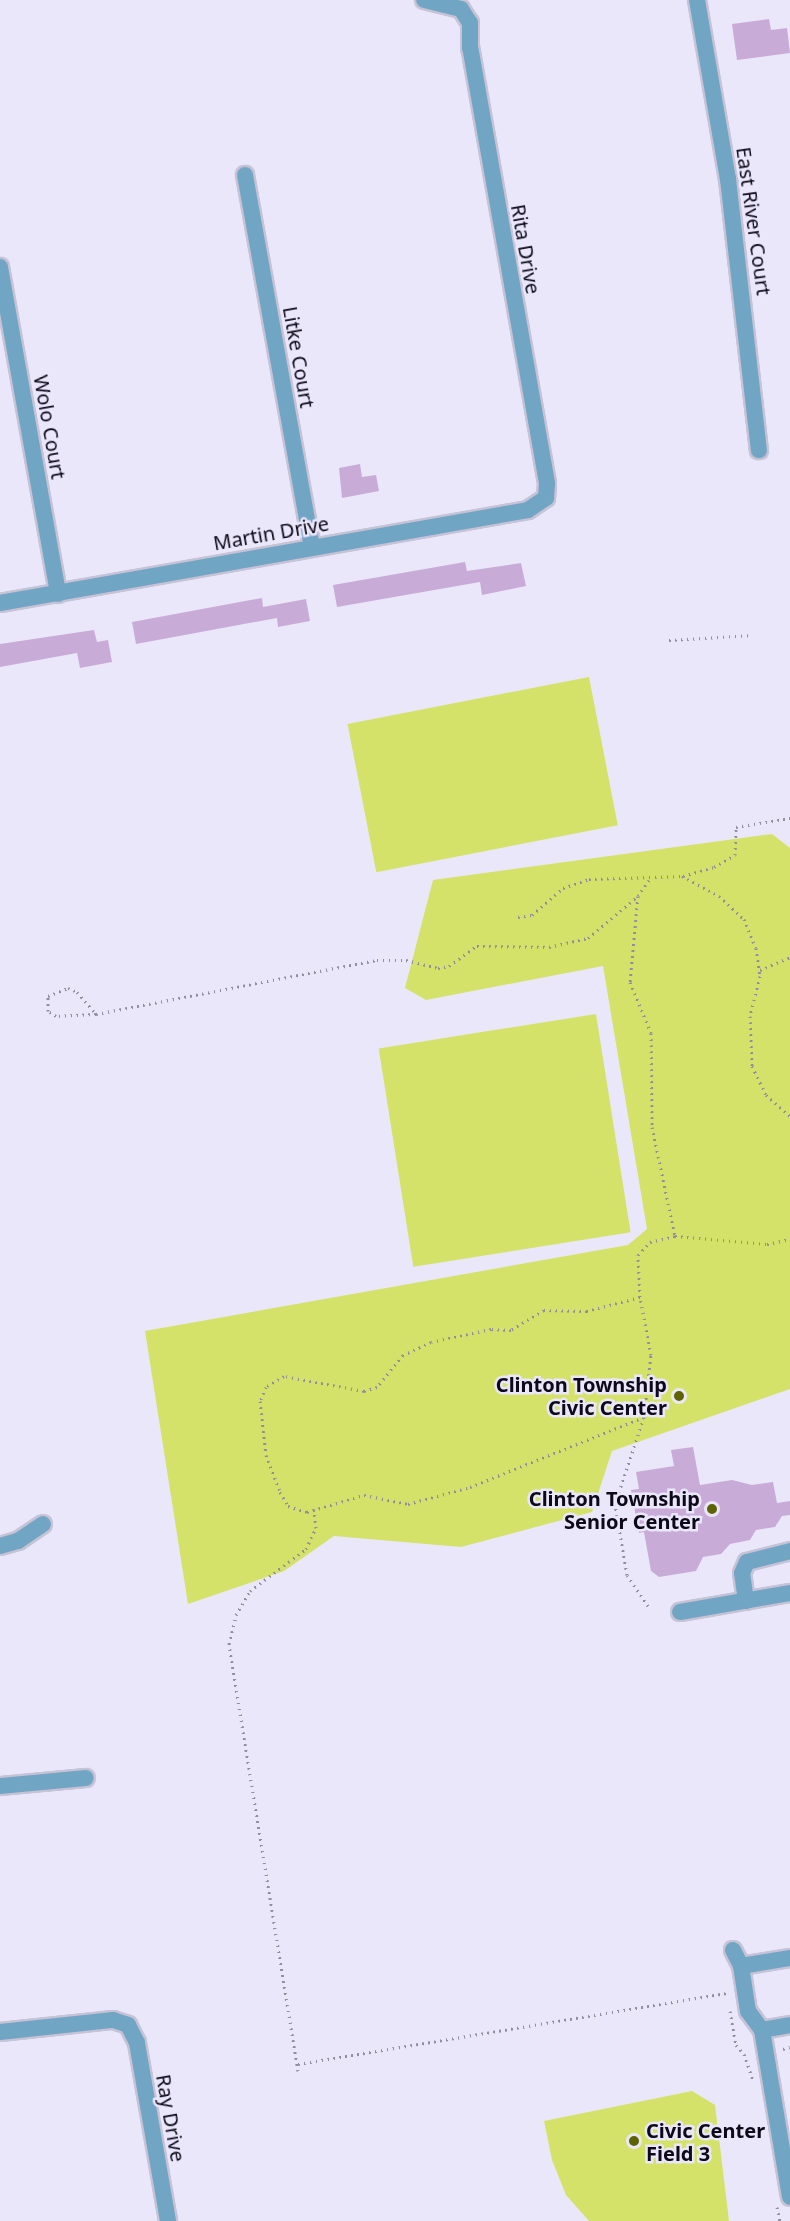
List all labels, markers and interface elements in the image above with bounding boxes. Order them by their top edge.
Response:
street label: East River Court [732,145,776,297]
street label: Rita Drive [506,202,546,296]
street label: Litke Court [278,304,320,410]
street label: Wolo Court [29,373,71,481]
street label: Martin Drive [211,511,331,555]
place label: Clinton Township Civic Center [496,1372,667,1419]
marker: Clinton Township Civic Center [672,1389,686,1403]
place label: Clinton Township Senior Center [529,1486,700,1533]
marker: Clinton Township Senior Center [705,1502,719,1516]
street label: Ray Drive [151,2072,191,2164]
place label: Civic Center Field 3 [646,2118,765,2165]
marker: Civic Center Field 3 [627,2134,641,2148]

